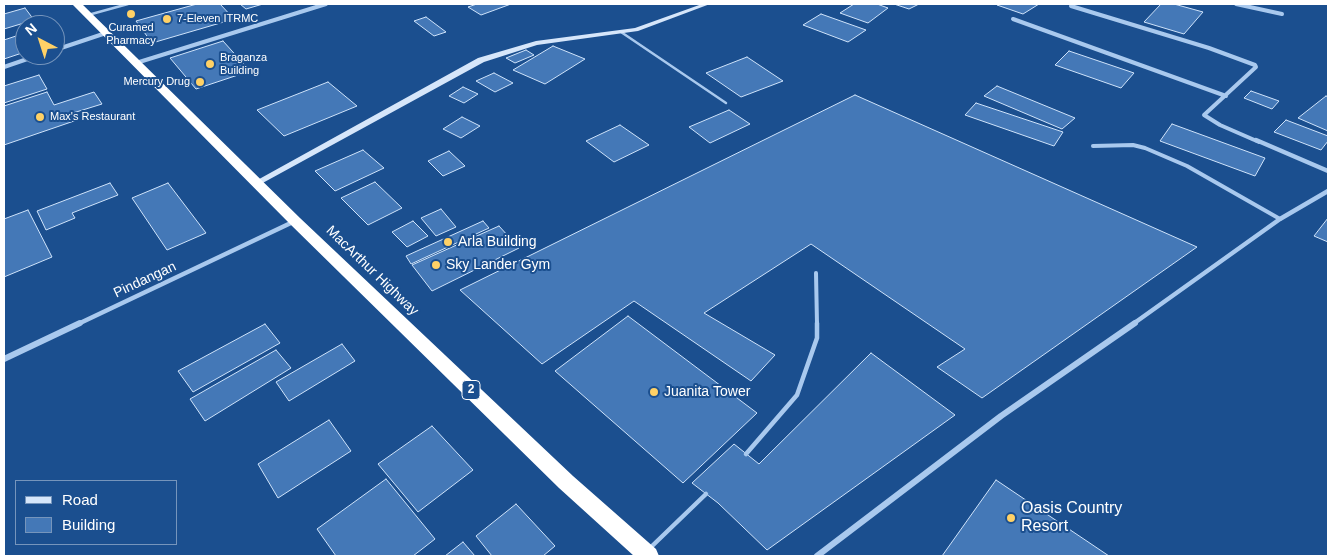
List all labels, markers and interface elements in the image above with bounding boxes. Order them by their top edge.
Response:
marker: Curamed Pharmacy [125,8,137,20]
place label: 7-Eleven ITRMC [177,12,258,26]
marker: 7-Eleven ITRMC [161,13,173,25]
north arrow [15,15,65,65]
text: N [22,20,40,39]
place label: Curamed Pharmacy [106,21,156,47]
place label: Braganza Building [220,51,267,77]
marker: Braganza Building [204,58,216,70]
place label: Mercury Drug [123,75,190,89]
marker: Mercury Drug [194,76,206,88]
place label: Max's Restaurant [50,110,135,124]
marker: Max's Restaurant [34,111,46,123]
street label: MacArthur Highway [322,223,422,319]
place label: Arla Building [458,234,537,250]
marker: Arla Building [442,236,454,248]
place label: Sky Lander Gym [446,257,550,273]
street label: Pindangan [111,258,179,302]
marker: Sky Lander Gym [430,259,442,271]
road number: 2 [462,380,480,400]
place label: Juanita Tower [664,384,750,400]
marker: Juanita Tower [648,386,660,398]
legend [15,480,178,545]
text: Road [62,491,98,508]
place label: Oasis Country Resort [1021,499,1122,537]
marker: Oasis Country Resort [1005,512,1017,524]
text: Building [62,516,115,533]

